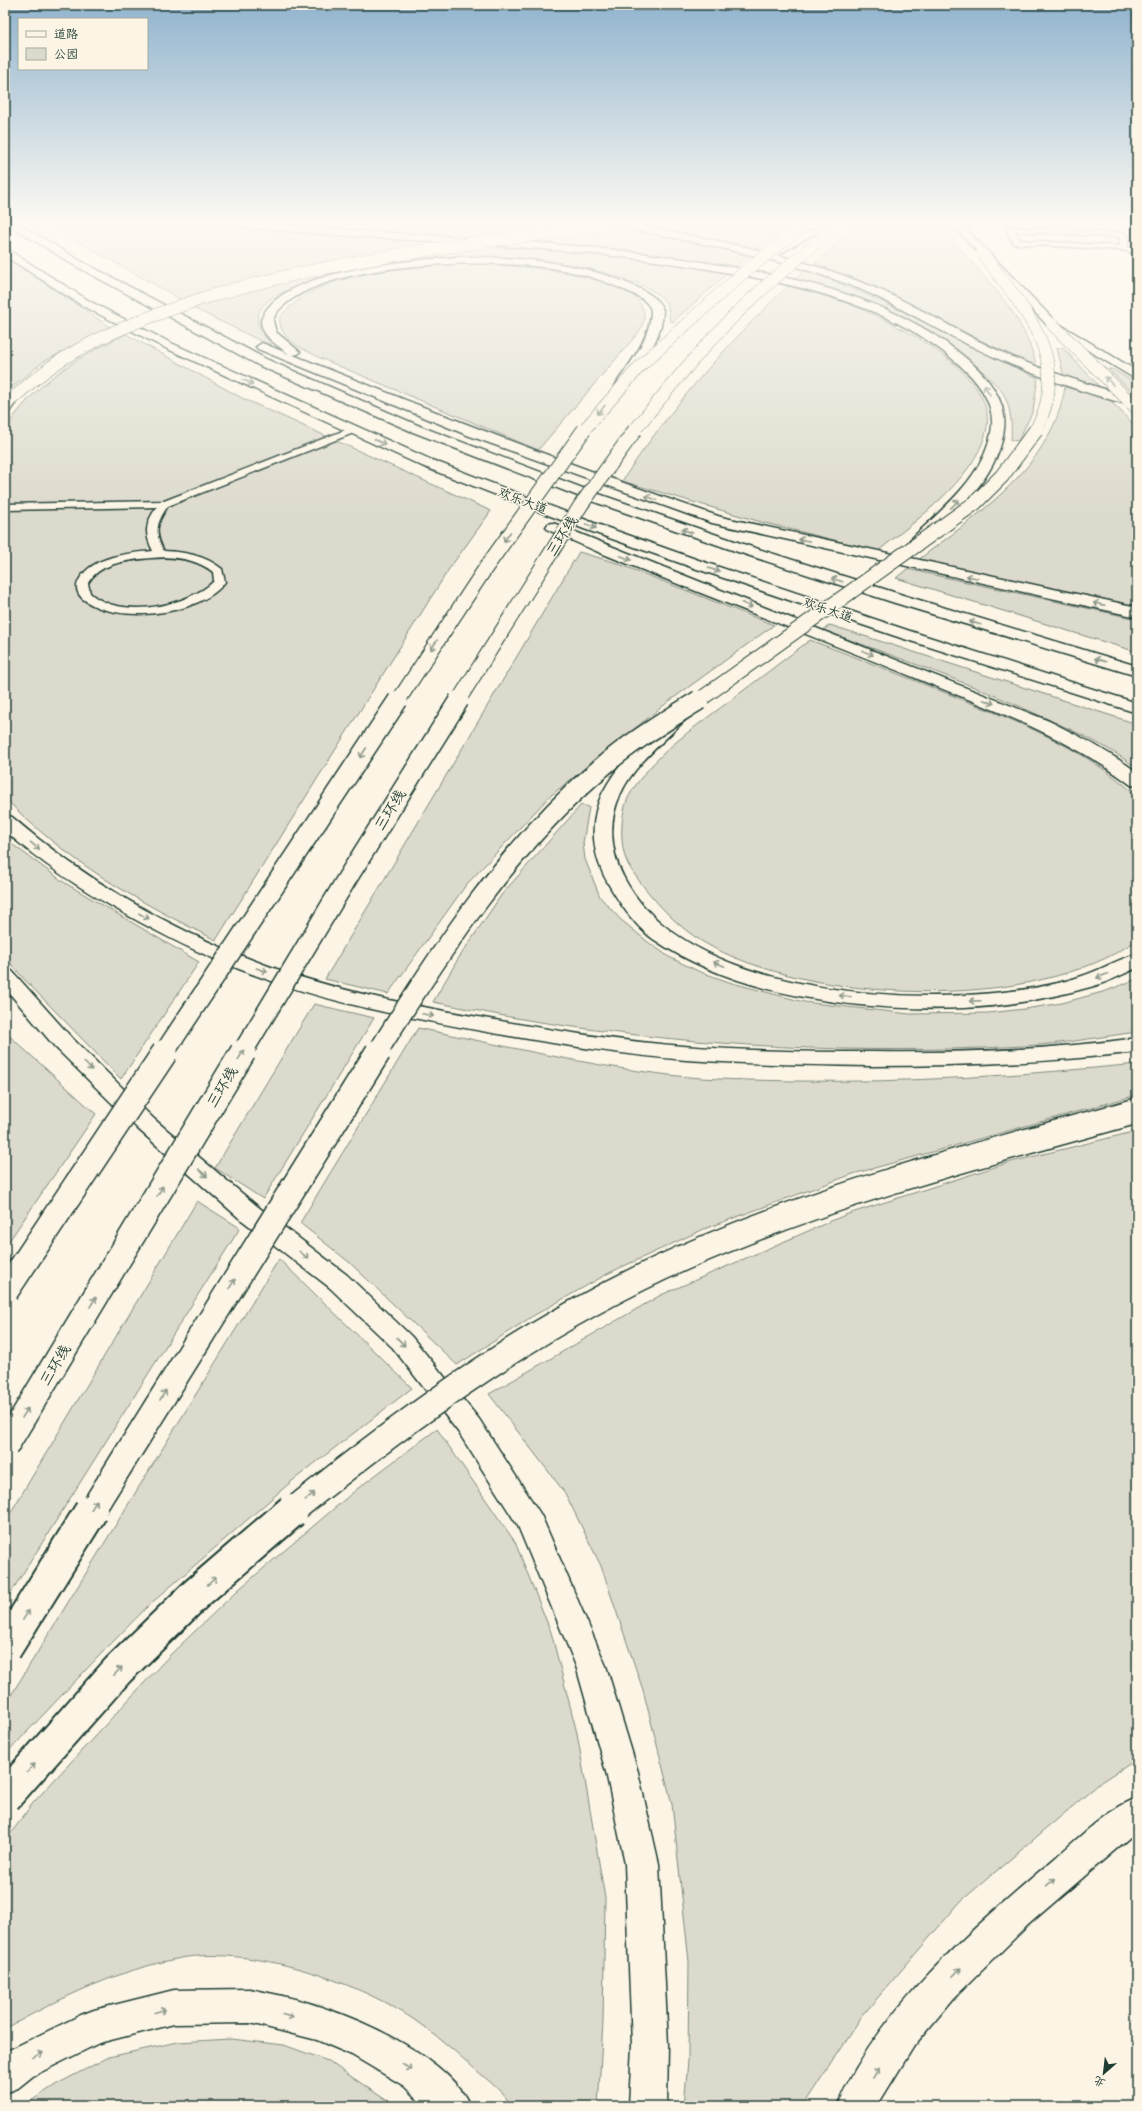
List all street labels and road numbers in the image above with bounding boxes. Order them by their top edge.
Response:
street label: 欢乐大道 [494,480,551,521]
street label: 三环线 [539,510,585,562]
street label: 欢乐大道 [800,590,856,629]
street label: 三环线 [367,784,413,836]
street label: 三环线 [199,1061,245,1113]
street label: 三环线 [32,1339,78,1391]

